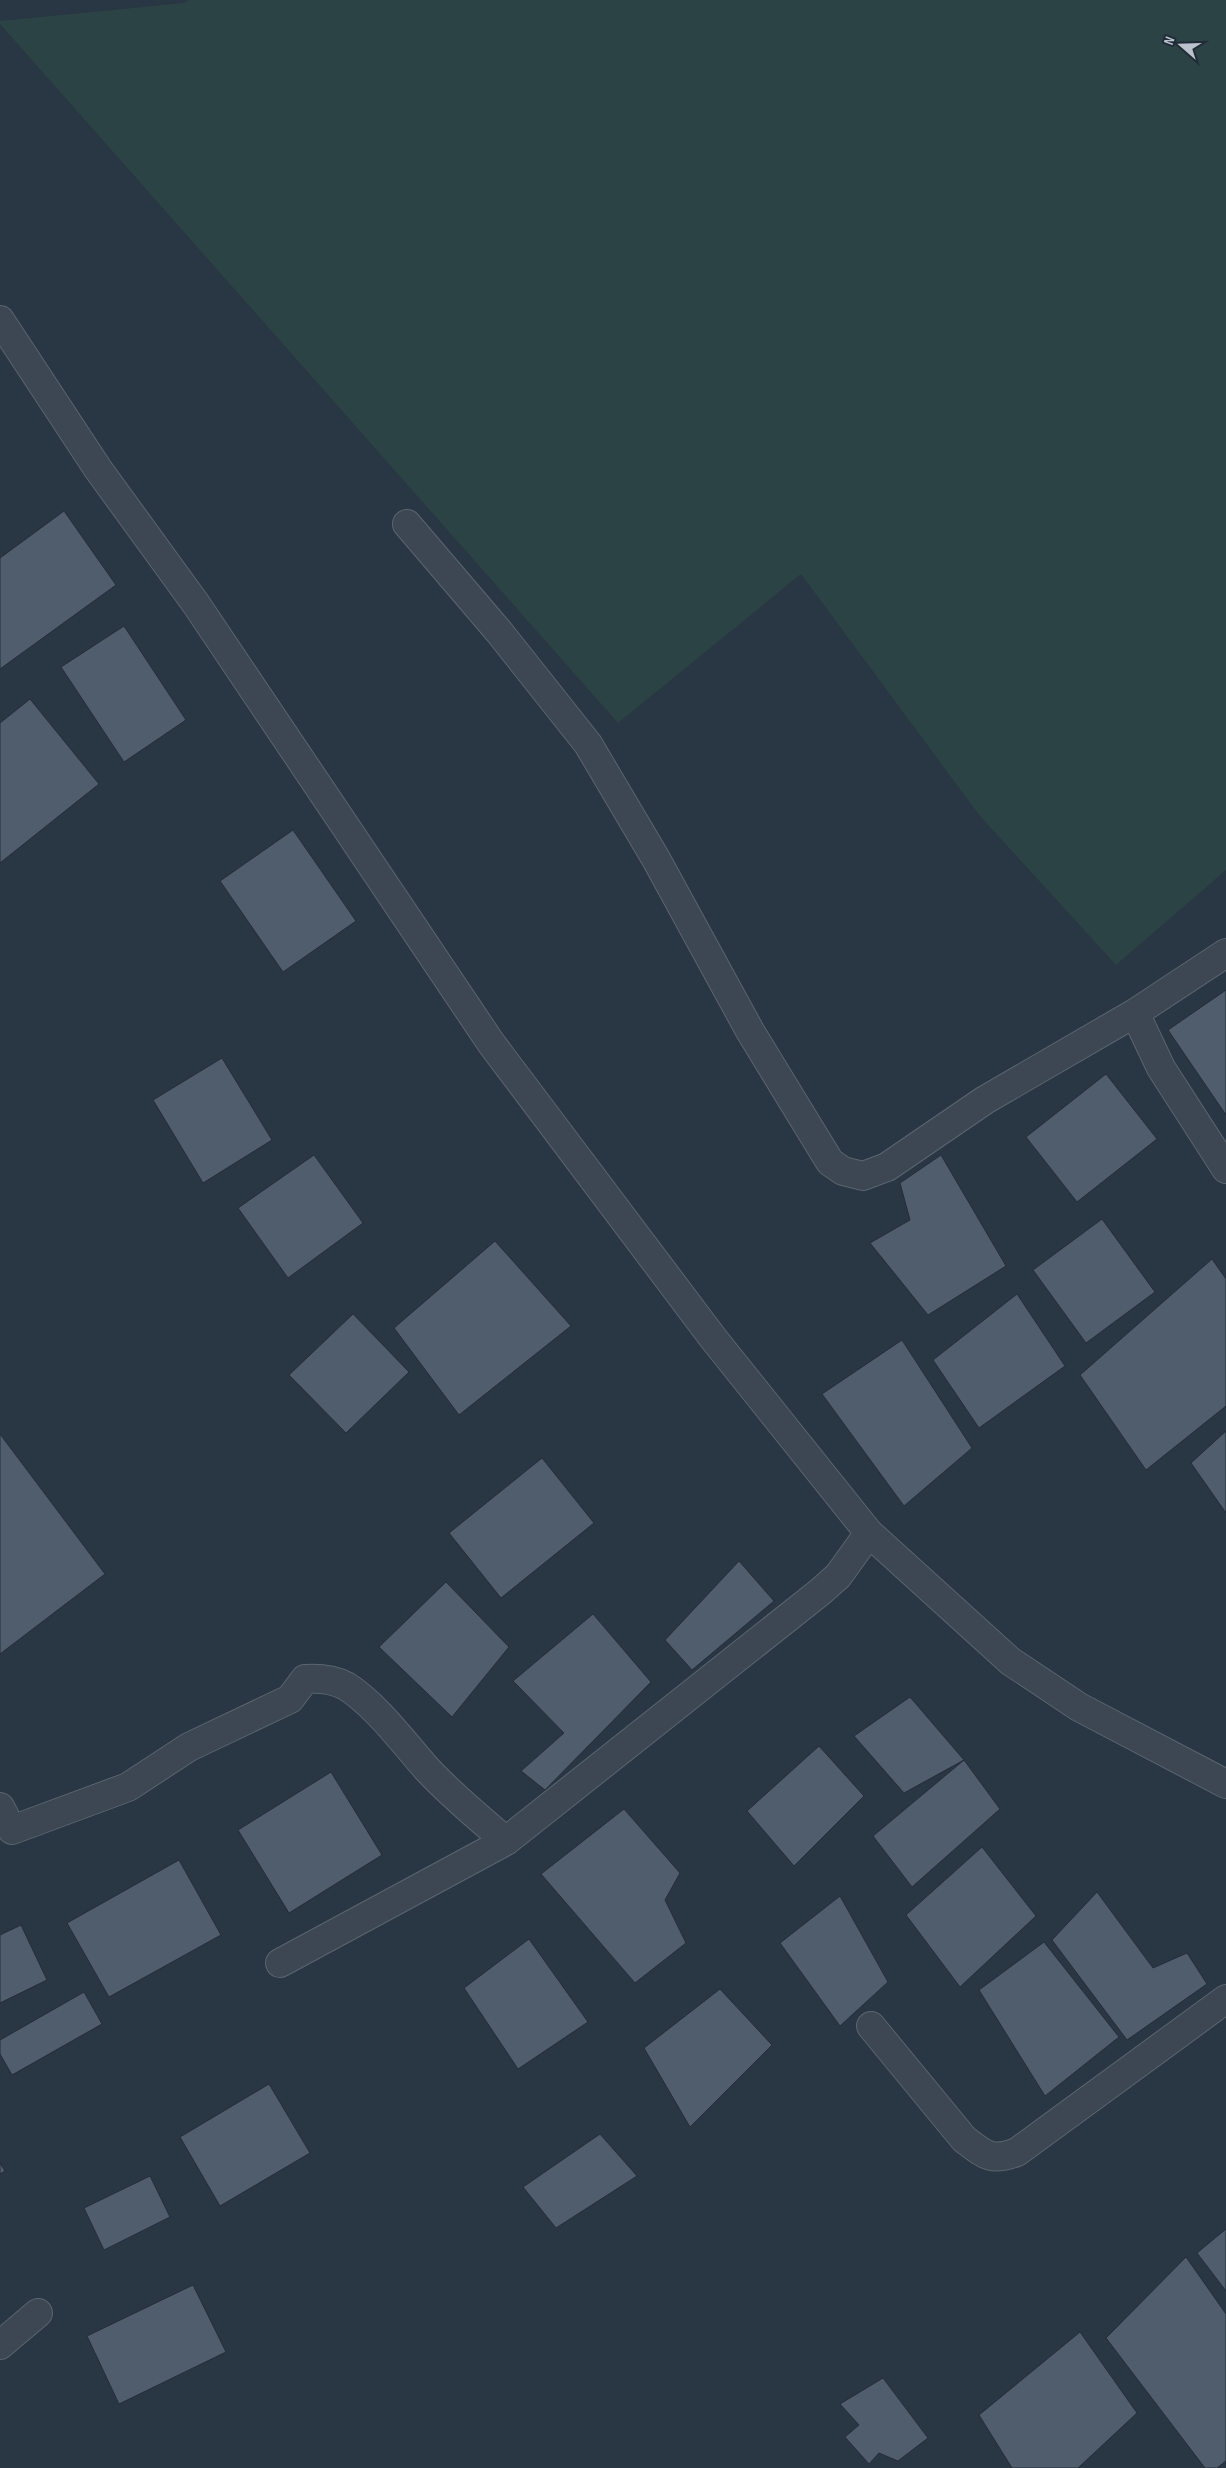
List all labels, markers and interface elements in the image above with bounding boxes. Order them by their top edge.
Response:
north arrow [1156,20,1206,70]
text: N [1160,34,1179,47]

